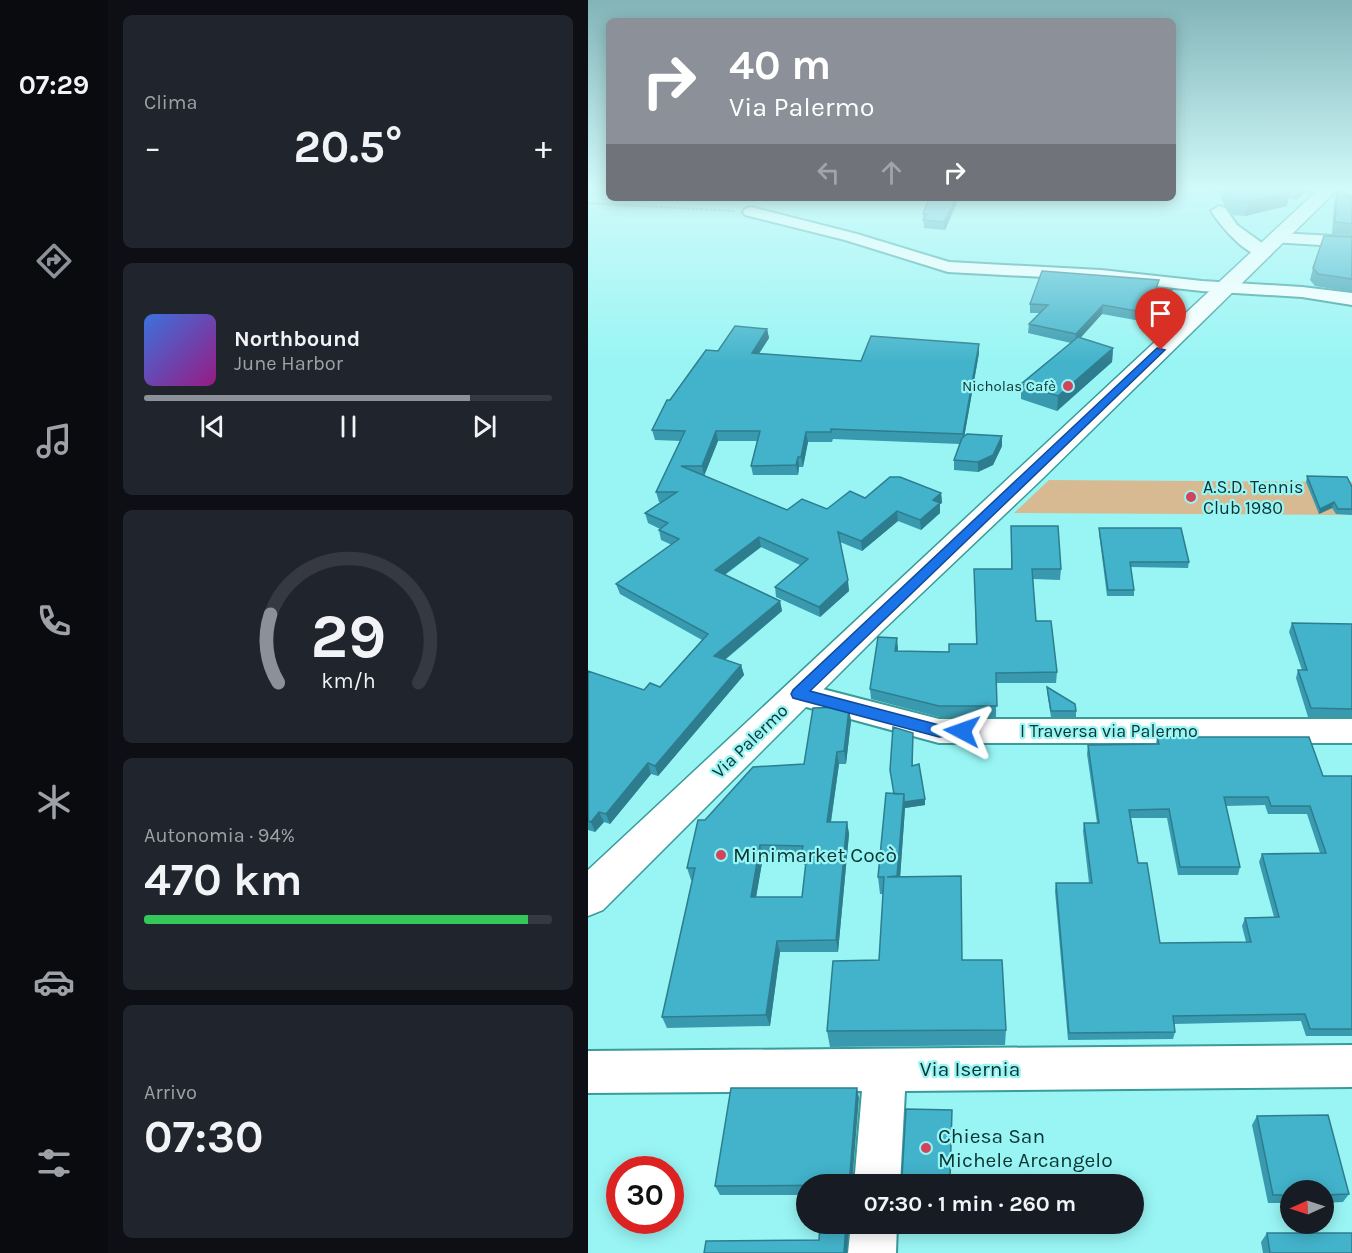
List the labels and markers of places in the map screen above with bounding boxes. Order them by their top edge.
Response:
pin [1135,288,1186,350]
place label: Nicholas Cafè [962,377,1056,395]
marker: Nicholas Cafè [1061,379,1075,393]
place label: A.S.D. Tennis Club 1980 [1203,476,1303,519]
marker: A.S.D. Tennis Club 1980 [1184,490,1198,504]
place label: Minimarket Cocò [733,843,897,867]
marker: Minimarket Cocò [714,848,728,862]
place label: Chiesa San Michele Arcangelo [938,1124,1113,1172]
marker: Chiesa San Michele Arcangelo [919,1141,933,1155]

